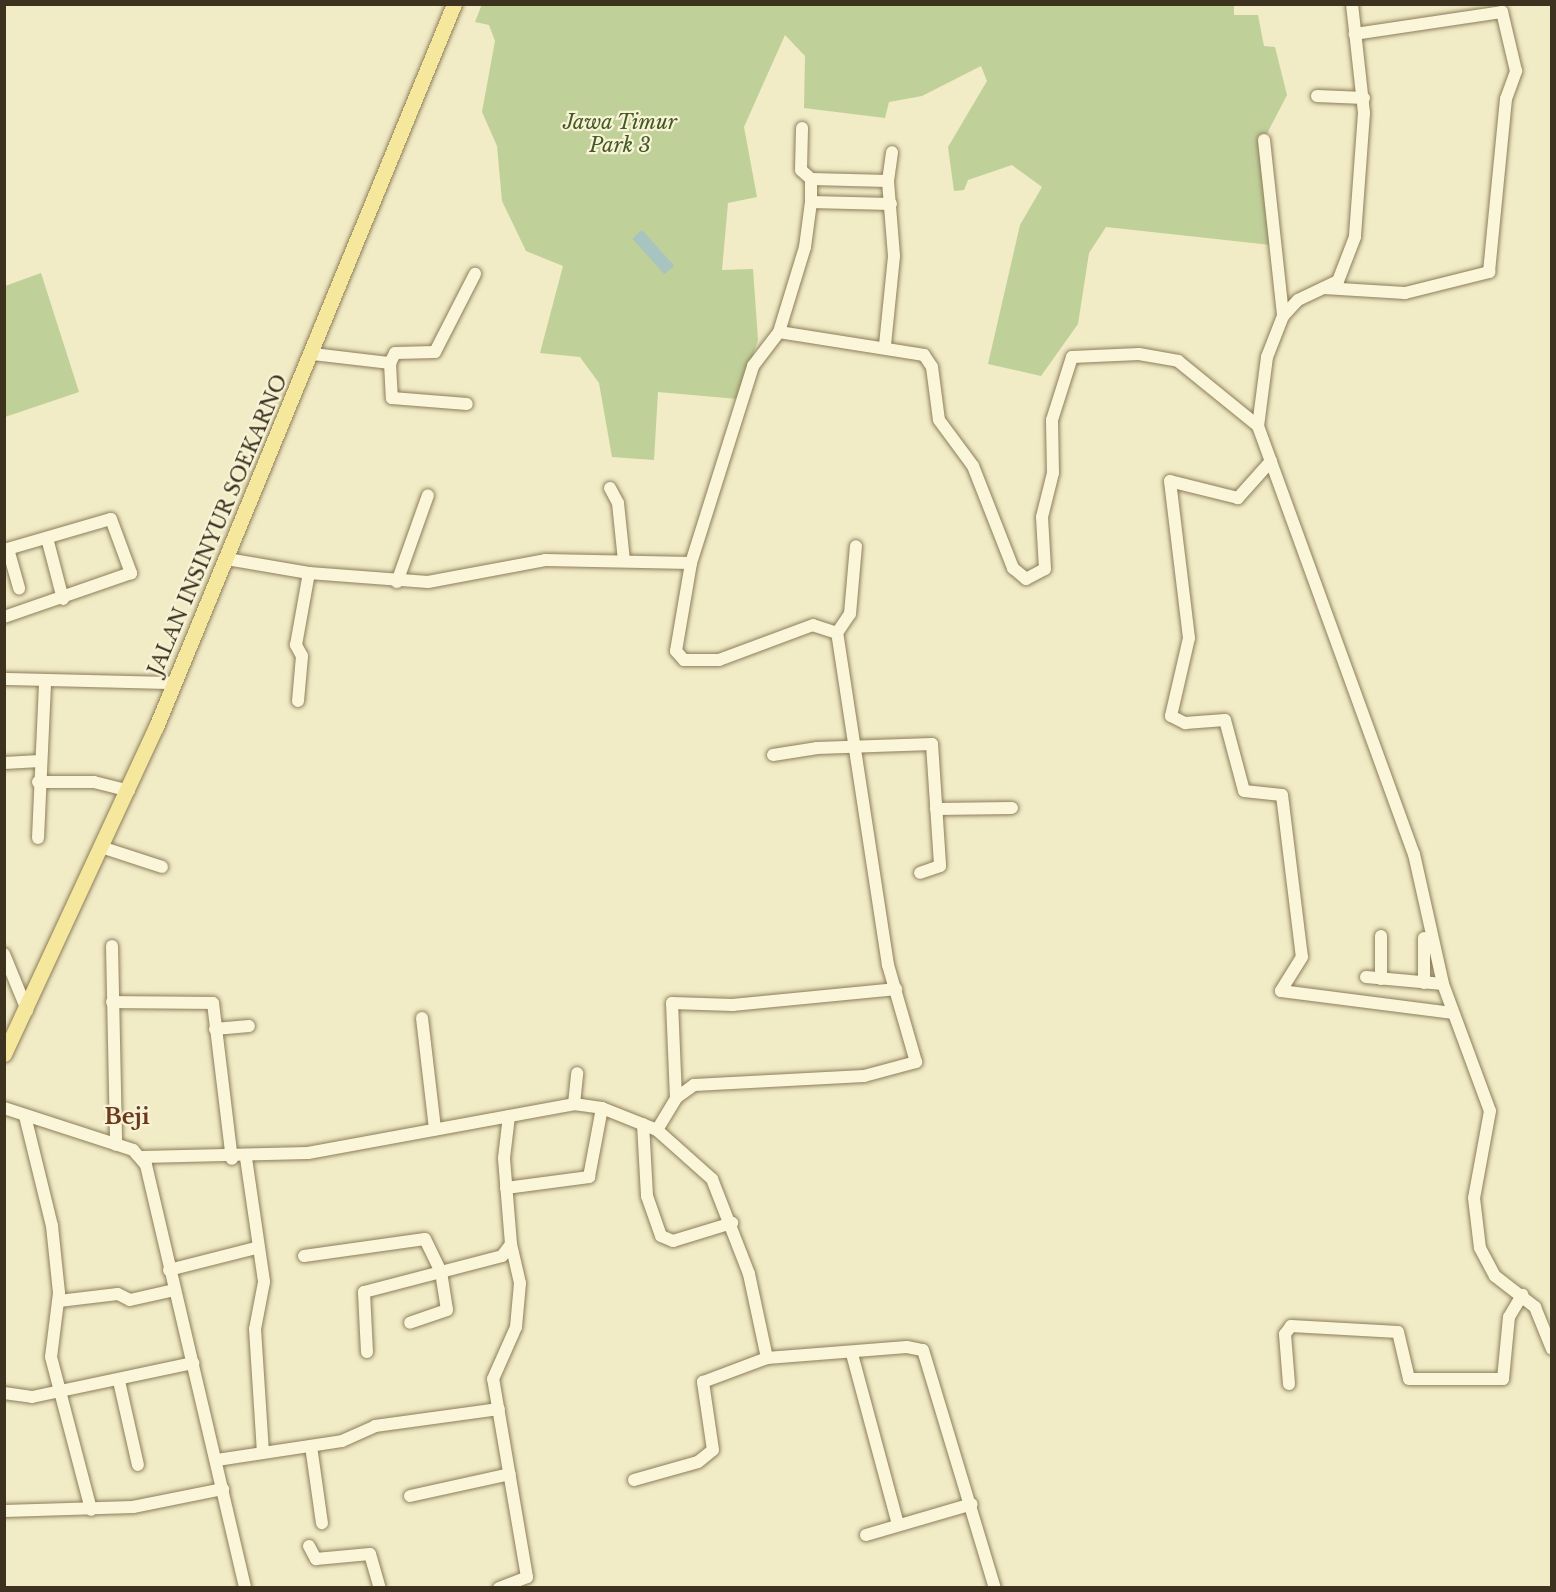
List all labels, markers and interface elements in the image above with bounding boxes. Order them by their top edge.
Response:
park label: Jawa Timur Park 3 [562,110,678,157]
street label: JALAN INSINYUR SOEKARNO [143,371,293,679]
district label: Beji [104,1104,150,1130]

